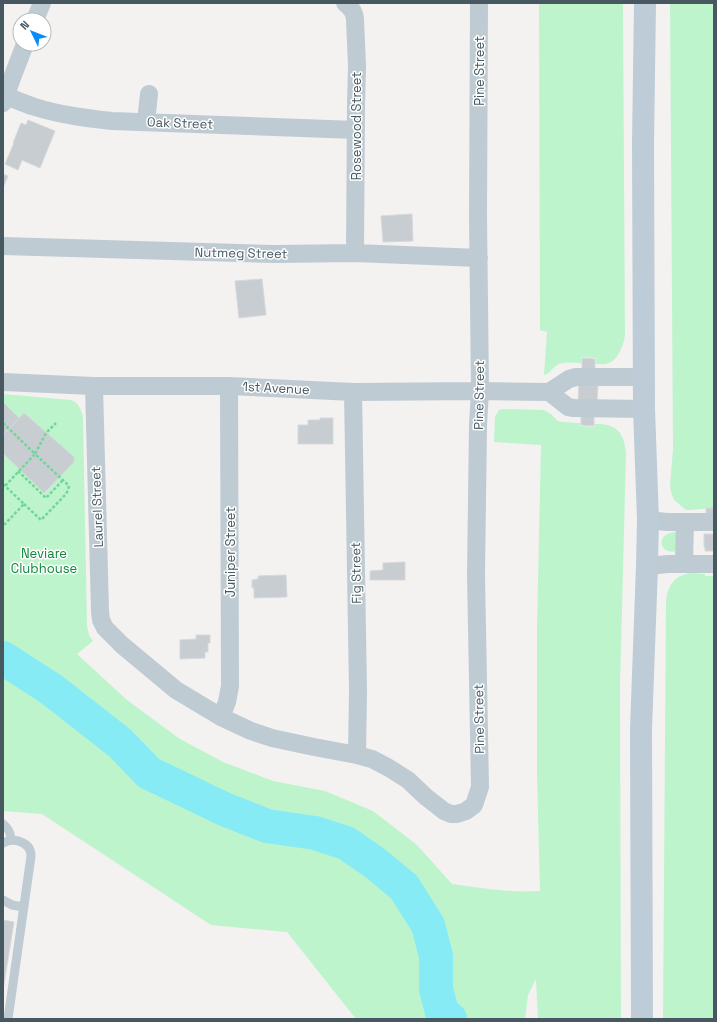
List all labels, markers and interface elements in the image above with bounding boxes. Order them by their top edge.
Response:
north arrow [12,12,52,52]
text: N [17,18,32,33]
street label: Pine Street [471,36,488,106]
street label: Rosewood Street [348,72,365,180]
street label: Oak Street [147,113,213,133]
street label: Nutmeg Street [194,244,288,262]
street label: Pine Street [470,360,488,430]
street label: 1st Avenue [242,378,310,398]
street label: Laurel Street [87,466,107,548]
street label: Juniper Street [222,507,239,597]
street label: Fig Street [347,542,365,604]
park label: Neviare Clubhouse [11,545,77,577]
street label: Pine Street [470,684,488,754]

